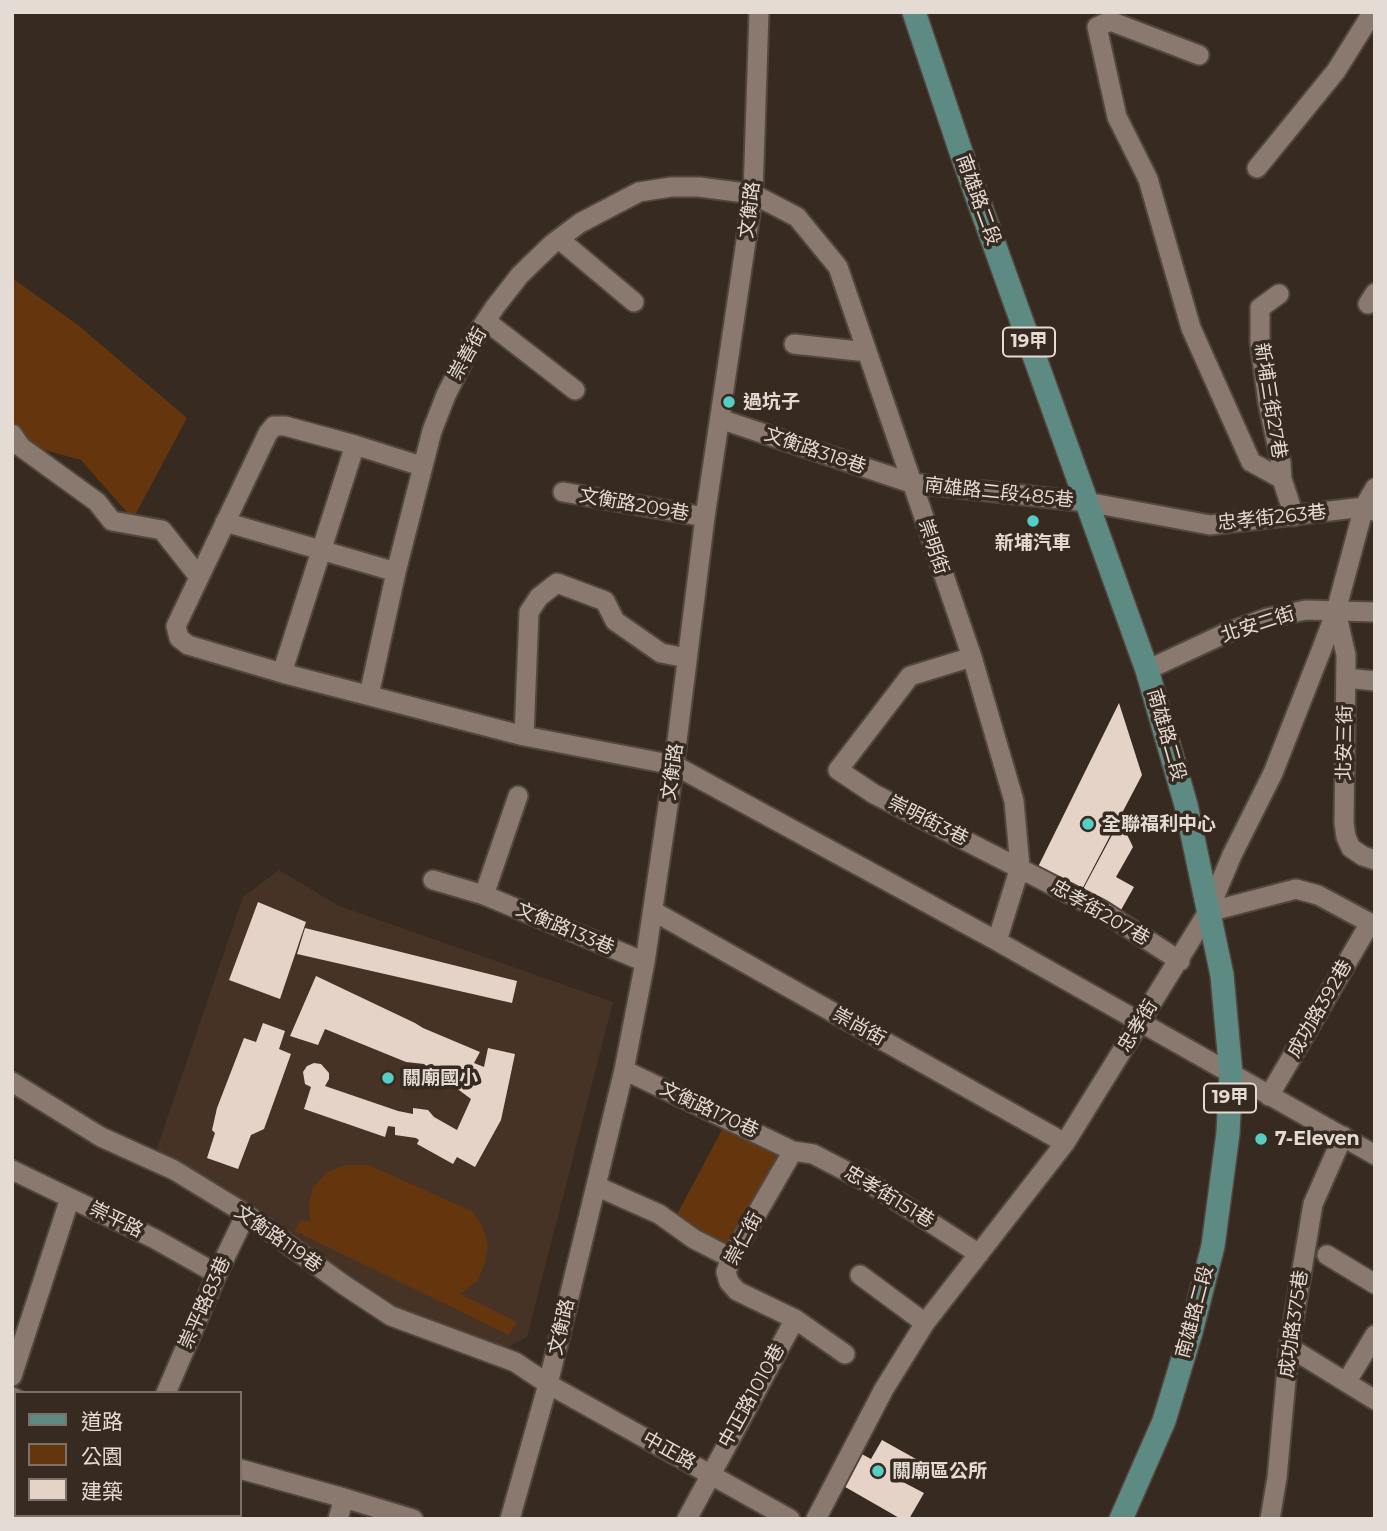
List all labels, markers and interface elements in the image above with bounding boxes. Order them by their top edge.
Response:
street label: 南雄路二段 [951,151,1005,249]
street label: 文衡路 [735,180,765,240]
street label: 崇善街 [444,324,492,384]
road number: 19甲 [1003,328,1055,356]
street label: 新埔三街27巷 [1250,341,1290,461]
place label: 過坑子 [743,391,800,413]
marker: 過坑子 [721,394,737,410]
street label: 文衡路318巷 [761,423,869,479]
street label: 南雄路二段485巷 [923,474,1075,512]
street label: 文衡路209巷 [577,484,691,526]
street label: 忠孝街263巷 [1217,501,1327,535]
marker: 新埔汽車 [1025,513,1041,529]
street label: 崇明街 [913,516,953,578]
place label: 新埔汽車 [995,532,1071,554]
street label: 北安二街 [1218,602,1298,648]
street label: 南雄路二段 [1142,686,1190,784]
street label: 北安三街 [1333,705,1357,781]
street label: 文衡路 [658,742,688,802]
street label: 崇明街3巷 [884,791,972,851]
place label: 全聯福利中心 [1102,813,1216,835]
marker: 全聯福利中心 [1080,816,1096,832]
street label: 忠孝街207巷 [1047,876,1153,950]
street label: 文衡路133巷 [513,898,617,960]
street label: 成功路392巷 [1283,956,1357,1062]
street label: 忠孝街 [1113,996,1163,1056]
street label: 崇尚街 [829,1003,889,1051]
place label: 關廟國小 [402,1067,478,1089]
marker: 關廟國小 [380,1070,396,1086]
street label: 文衡路170巷 [656,1077,762,1143]
road number: 19甲 [1204,1084,1256,1112]
place label: 7-Eleven [1275,1128,1360,1150]
marker: 7-Eleven [1253,1131,1269,1147]
street label: 忠孝街151巷 [840,1161,938,1233]
street label: 崇平路 [85,1197,147,1243]
street label: 文衡路119巷 [230,1201,326,1277]
street label: 崇仁街 [721,1208,767,1270]
street label: 崇平路83巷 [174,1253,236,1353]
street label: 南雄路二段 [1172,1263,1218,1361]
street label: 成功路375巷 [1275,1269,1313,1379]
street label: 文衡路 [544,1297,580,1357]
street label: 中正路1010巷 [714,1340,790,1452]
legend [14,1391,242,1517]
text: 道路 [81,1409,123,1434]
street label: 中正路 [639,1427,699,1475]
text: 公園 [81,1444,123,1469]
place label: 關廟區公所 [892,1460,987,1482]
marker: 關廟區公所 [870,1463,886,1479]
text: 建築 [81,1479,123,1504]

